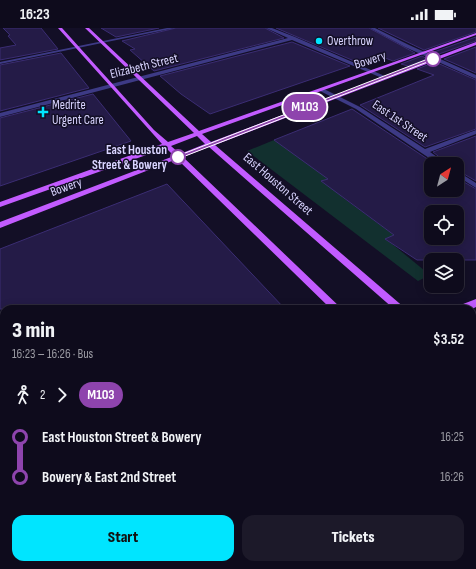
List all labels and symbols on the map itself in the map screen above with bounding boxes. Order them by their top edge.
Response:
place label: Overthrow [327,33,374,49]
marker: Overthrow [314,36,324,46]
street label: Bowery [352,47,388,73]
street label: Elizabeth Street [108,50,180,82]
unlabelled marker [425,51,441,67]
line badge: M103 [277,94,333,120]
place label: Medrite Urgent Care [52,97,104,128]
street label: East 1st Street [369,97,431,145]
marker: Medrite Urgent Care [37,106,49,118]
place label: East Houston Street & Bowery [92,142,168,173]
marker: East Houston Street & Bowery [170,149,186,165]
street label: East Houston Street [240,149,316,219]
north arrow [424,157,464,197]
street label: Bowery [48,174,84,200]

